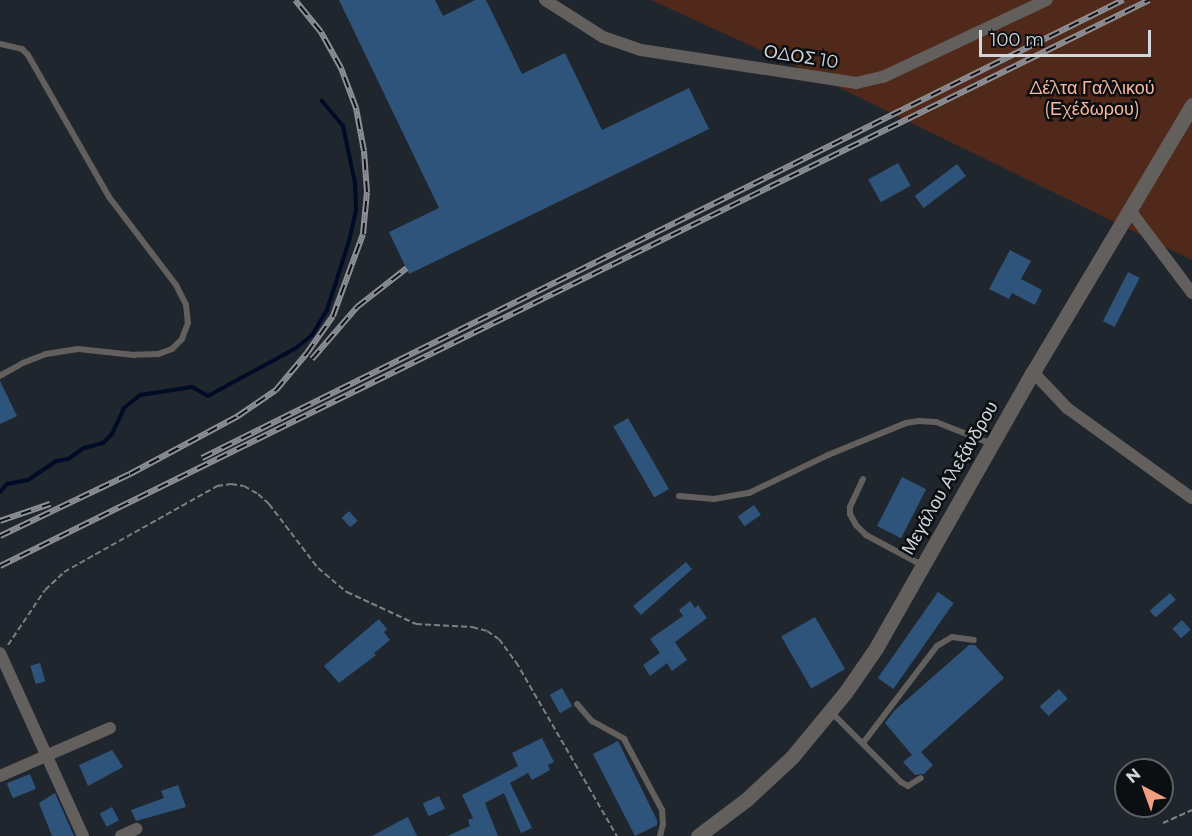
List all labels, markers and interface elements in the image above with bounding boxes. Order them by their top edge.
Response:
scale bar [982,18,1154,56]
text: 100 m [990,29,1044,51]
street label: ΟΔΟΣ 10 [762,40,840,74]
park label: Δέλτα Γαλλικού (Εχέδωρου) [1029,78,1155,121]
street label: Μεγάλου Αλεξάνδρου [897,397,1003,559]
north arrow [1114,758,1174,818]
text: N [1122,764,1144,787]

